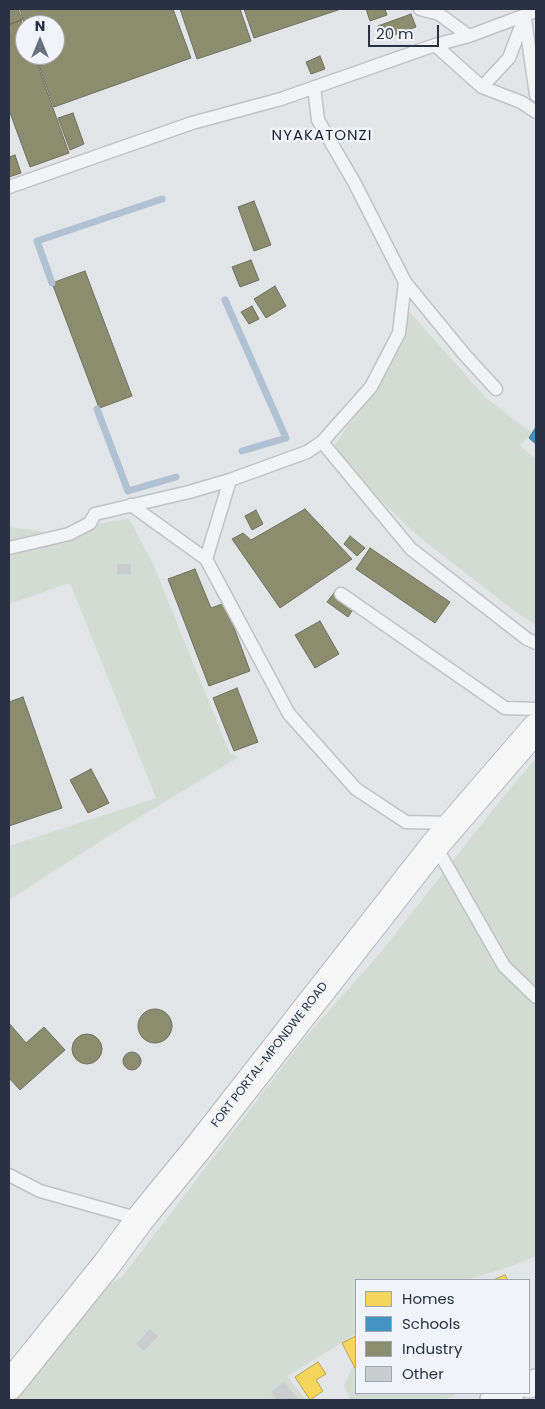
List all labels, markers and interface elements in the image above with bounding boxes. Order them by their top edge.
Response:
north arrow [15,15,65,65]
scale bar [370,15,441,47]
text: N [35,16,45,36]
text: 20 m [376,23,414,44]
district label: NYAKATONZI [270,127,374,145]
street label: FORT PORTAL-MPONDWE ROAD [209,979,331,1131]
legend [355,1279,530,1394]
text: Homes [402,1288,455,1309]
text: Schools [402,1313,460,1334]
text: Industry [402,1338,462,1359]
text: Other [402,1363,444,1384]

